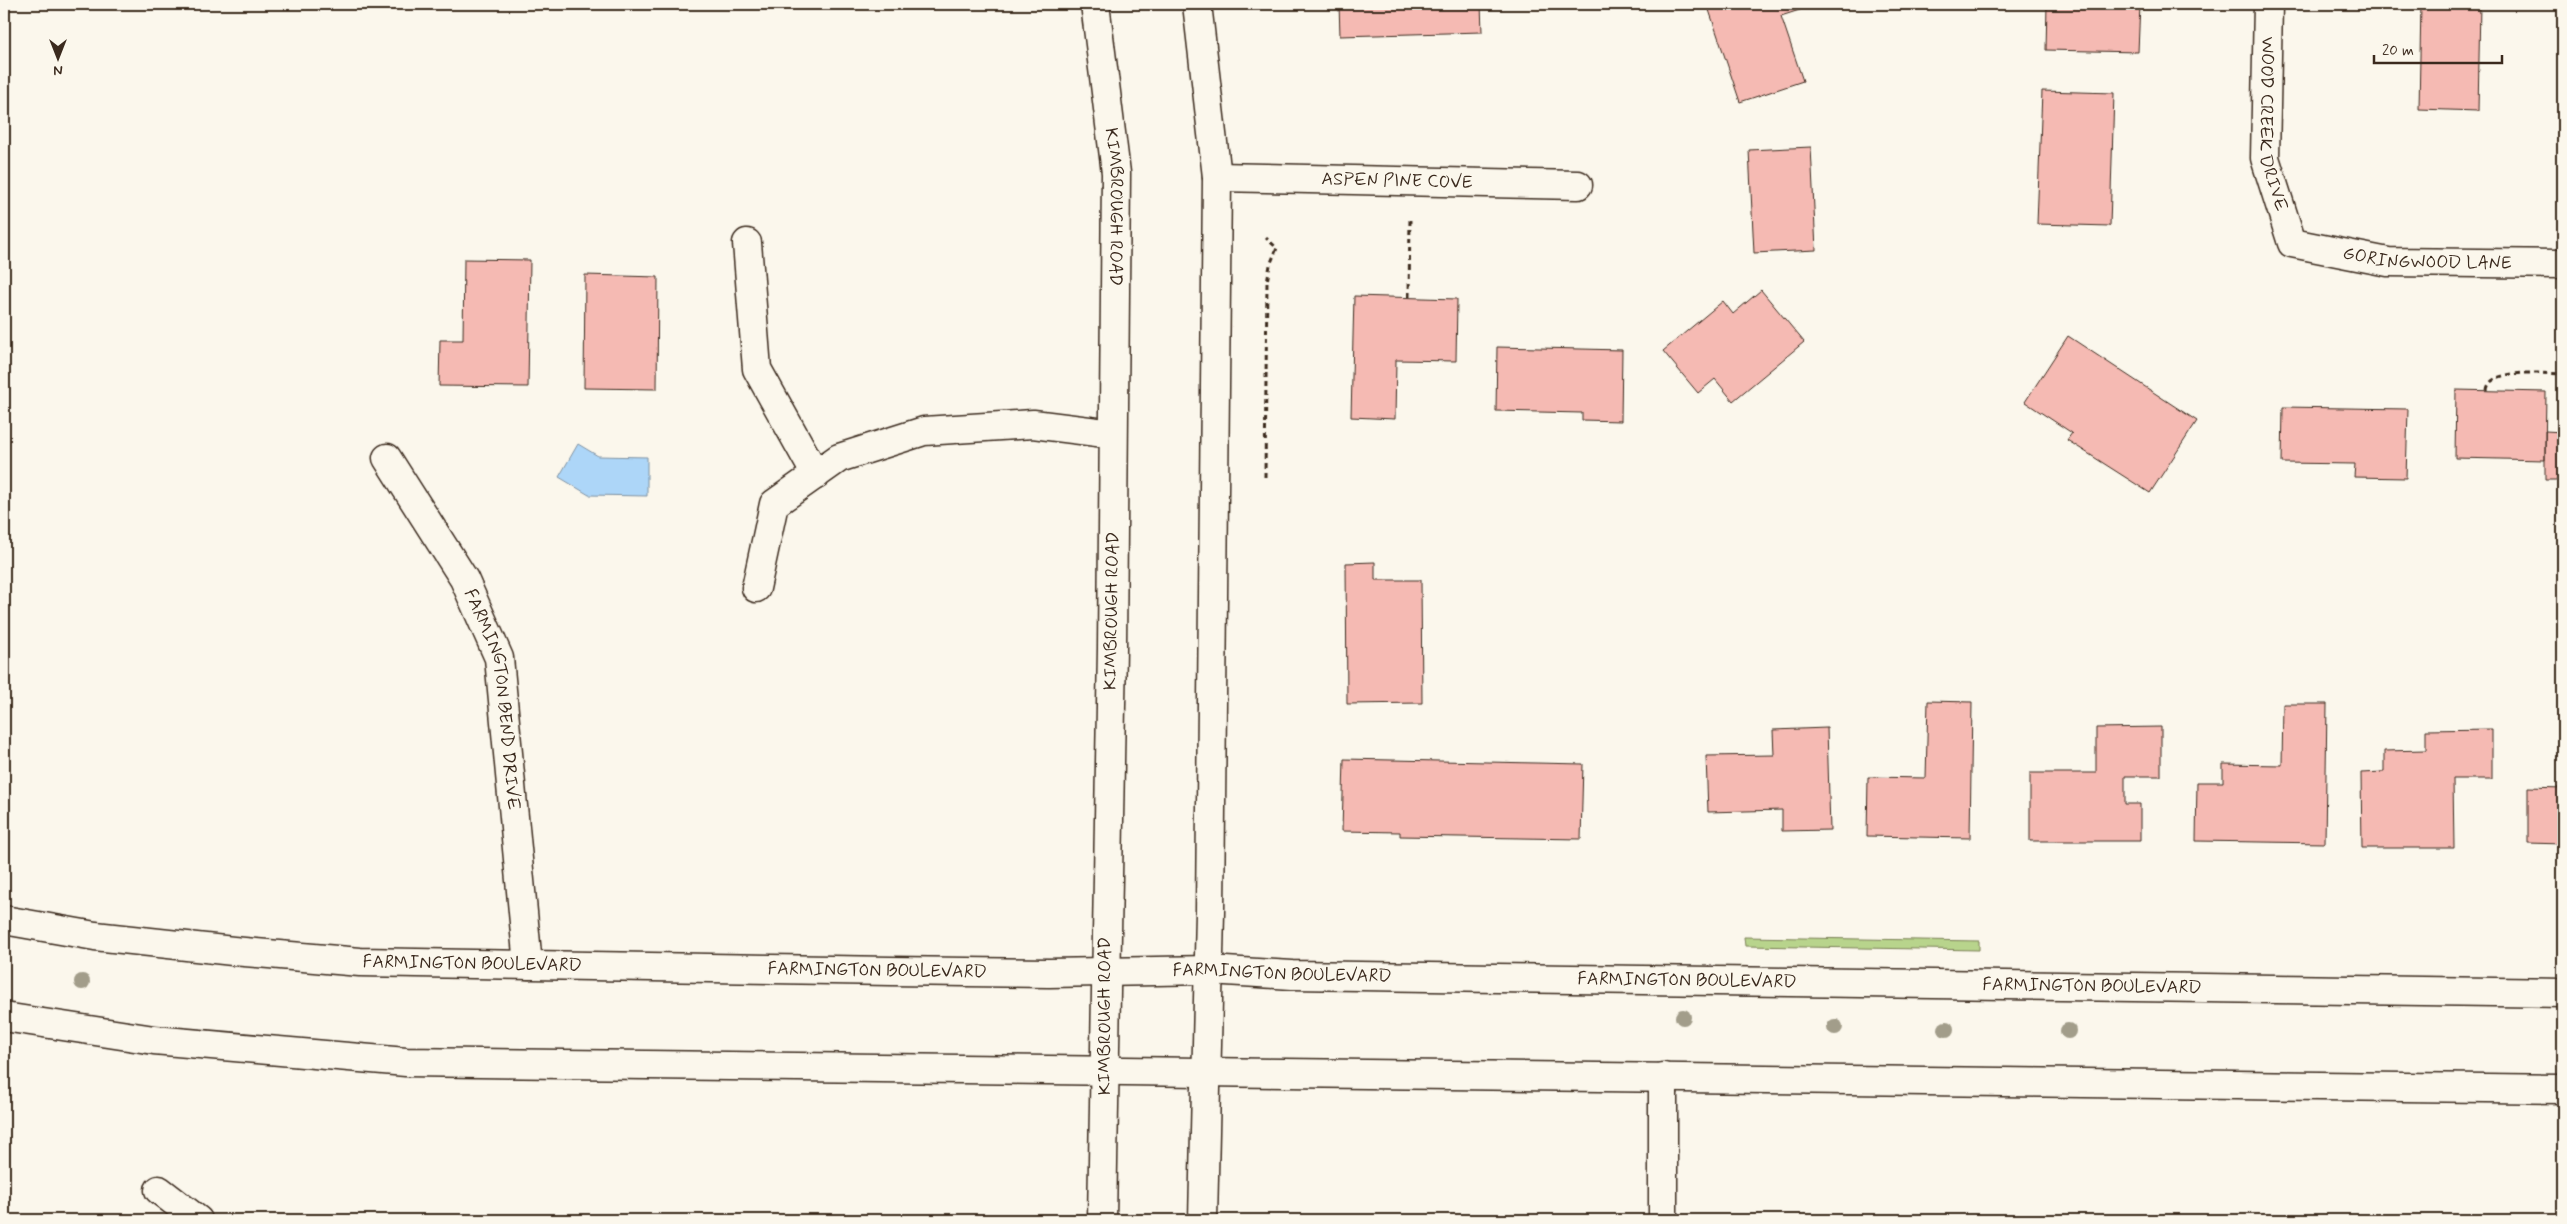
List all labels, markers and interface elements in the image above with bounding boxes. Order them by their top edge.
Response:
north arrow [32,32,82,82]
scale bar [2374,32,2502,64]
street label: WOOD CREEK DRIVE [2253,36,2293,215]
text: 20 m [2382,41,2414,61]
text: N [53,61,63,79]
street label: KIMBROUGH ROAD [1098,126,1129,286]
street label: ASPEN PINE COVE [1321,167,1473,195]
street label: GORINGWOOD LANE [2341,241,2512,275]
street label: KIMBROUGH ROAD [1099,532,1125,690]
street label: FARMINGTON BEND DRIVE [458,585,525,811]
street label: KIMBROUGH ROAD [1093,937,1117,1095]
street label: FARMINGTON BOULEVARD [362,950,582,978]
street label: FARMINGTON BOULEVARD [767,957,987,984]
street label: FARMINGTON BOULEVARD [1172,958,1392,988]
street label: FARMINGTON BOULEVARD [1577,967,1797,994]
street label: FARMINGTON BOULEVARD [1982,973,2202,1000]

